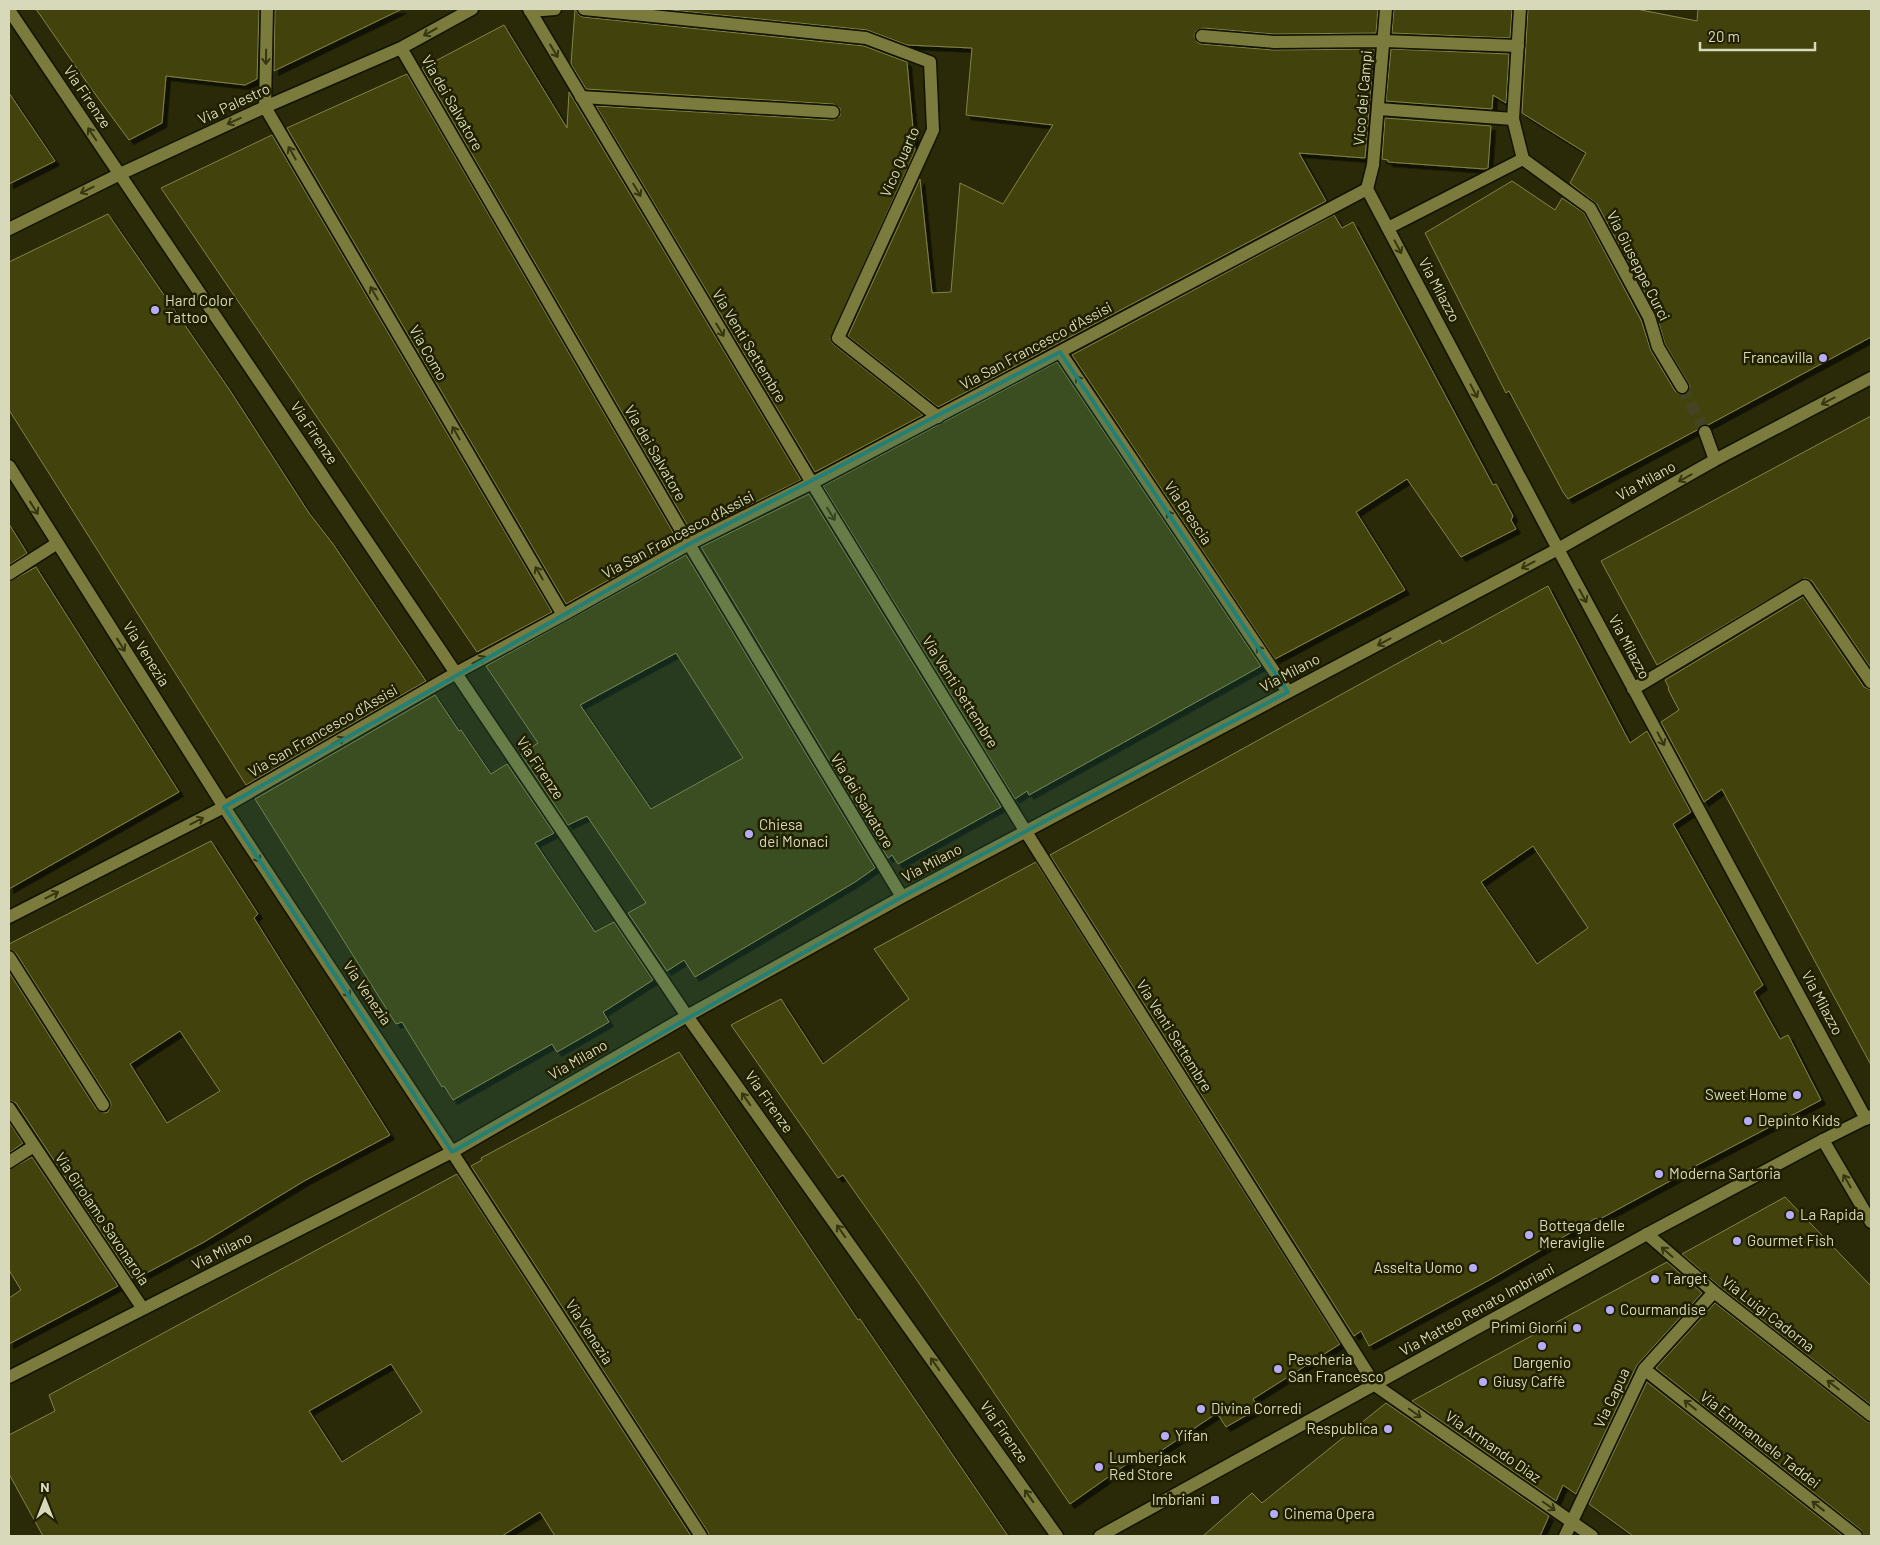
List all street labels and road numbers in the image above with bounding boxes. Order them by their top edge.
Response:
street label: Vico dei Campi [1349,49,1375,146]
street label: Via dei Salvatore [418,51,488,154]
street label: Via Firenze [60,62,115,131]
street label: Via Palestro [195,79,272,128]
street label: Vico Quarto [876,124,923,200]
street label: Via Giuseppe Curci [1603,207,1674,324]
street label: Via Milazzo [1415,254,1464,325]
street label: Via Venti Settembre [709,286,791,405]
street label: Via San Francesco d'Assisi [957,297,1115,393]
street label: Via Como [406,322,452,383]
street label: Via Firenze [287,398,342,467]
street label: Via dei Salvatore [621,401,691,504]
street label: Via Milano [1613,456,1678,504]
street label: Via Brescia [1161,477,1217,548]
street label: Via San Francesco d'Assisi [599,486,757,582]
street label: Via Milazzo [1605,611,1654,682]
street label: Via Venezia [120,618,174,689]
street label: Via Venti Settembre [919,632,1003,751]
street label: Via Milano [1257,649,1323,695]
street label: Via San Francesco d'Assisi [245,680,400,780]
street label: Via Firenze [513,733,568,802]
street label: Via dei Salvatore [827,750,898,851]
street label: Via Milano [899,839,965,885]
street label: Via Venezia [340,957,396,1028]
street label: Via Milazzo [1798,967,1847,1038]
street label: Via Venti Settembre [1133,976,1217,1095]
street label: Via Milano [545,1035,610,1083]
street label: Via Firenze [742,1067,798,1136]
street label: Via Girolamo Savonarola [52,1149,154,1288]
street label: Via Milano [188,1227,255,1273]
street label: Via Matteo Renato Imbriani [1396,1259,1557,1359]
street label: Via Luigi Cadorna [1719,1271,1819,1355]
street label: Via Venezia [562,1296,617,1367]
street label: Via Capua [1589,1365,1633,1430]
street label: Via Emmanuele Taddei [1697,1387,1824,1492]
street label: Via Firenze [977,1397,1033,1466]
street label: Via Armando Diaz [1442,1406,1545,1486]

